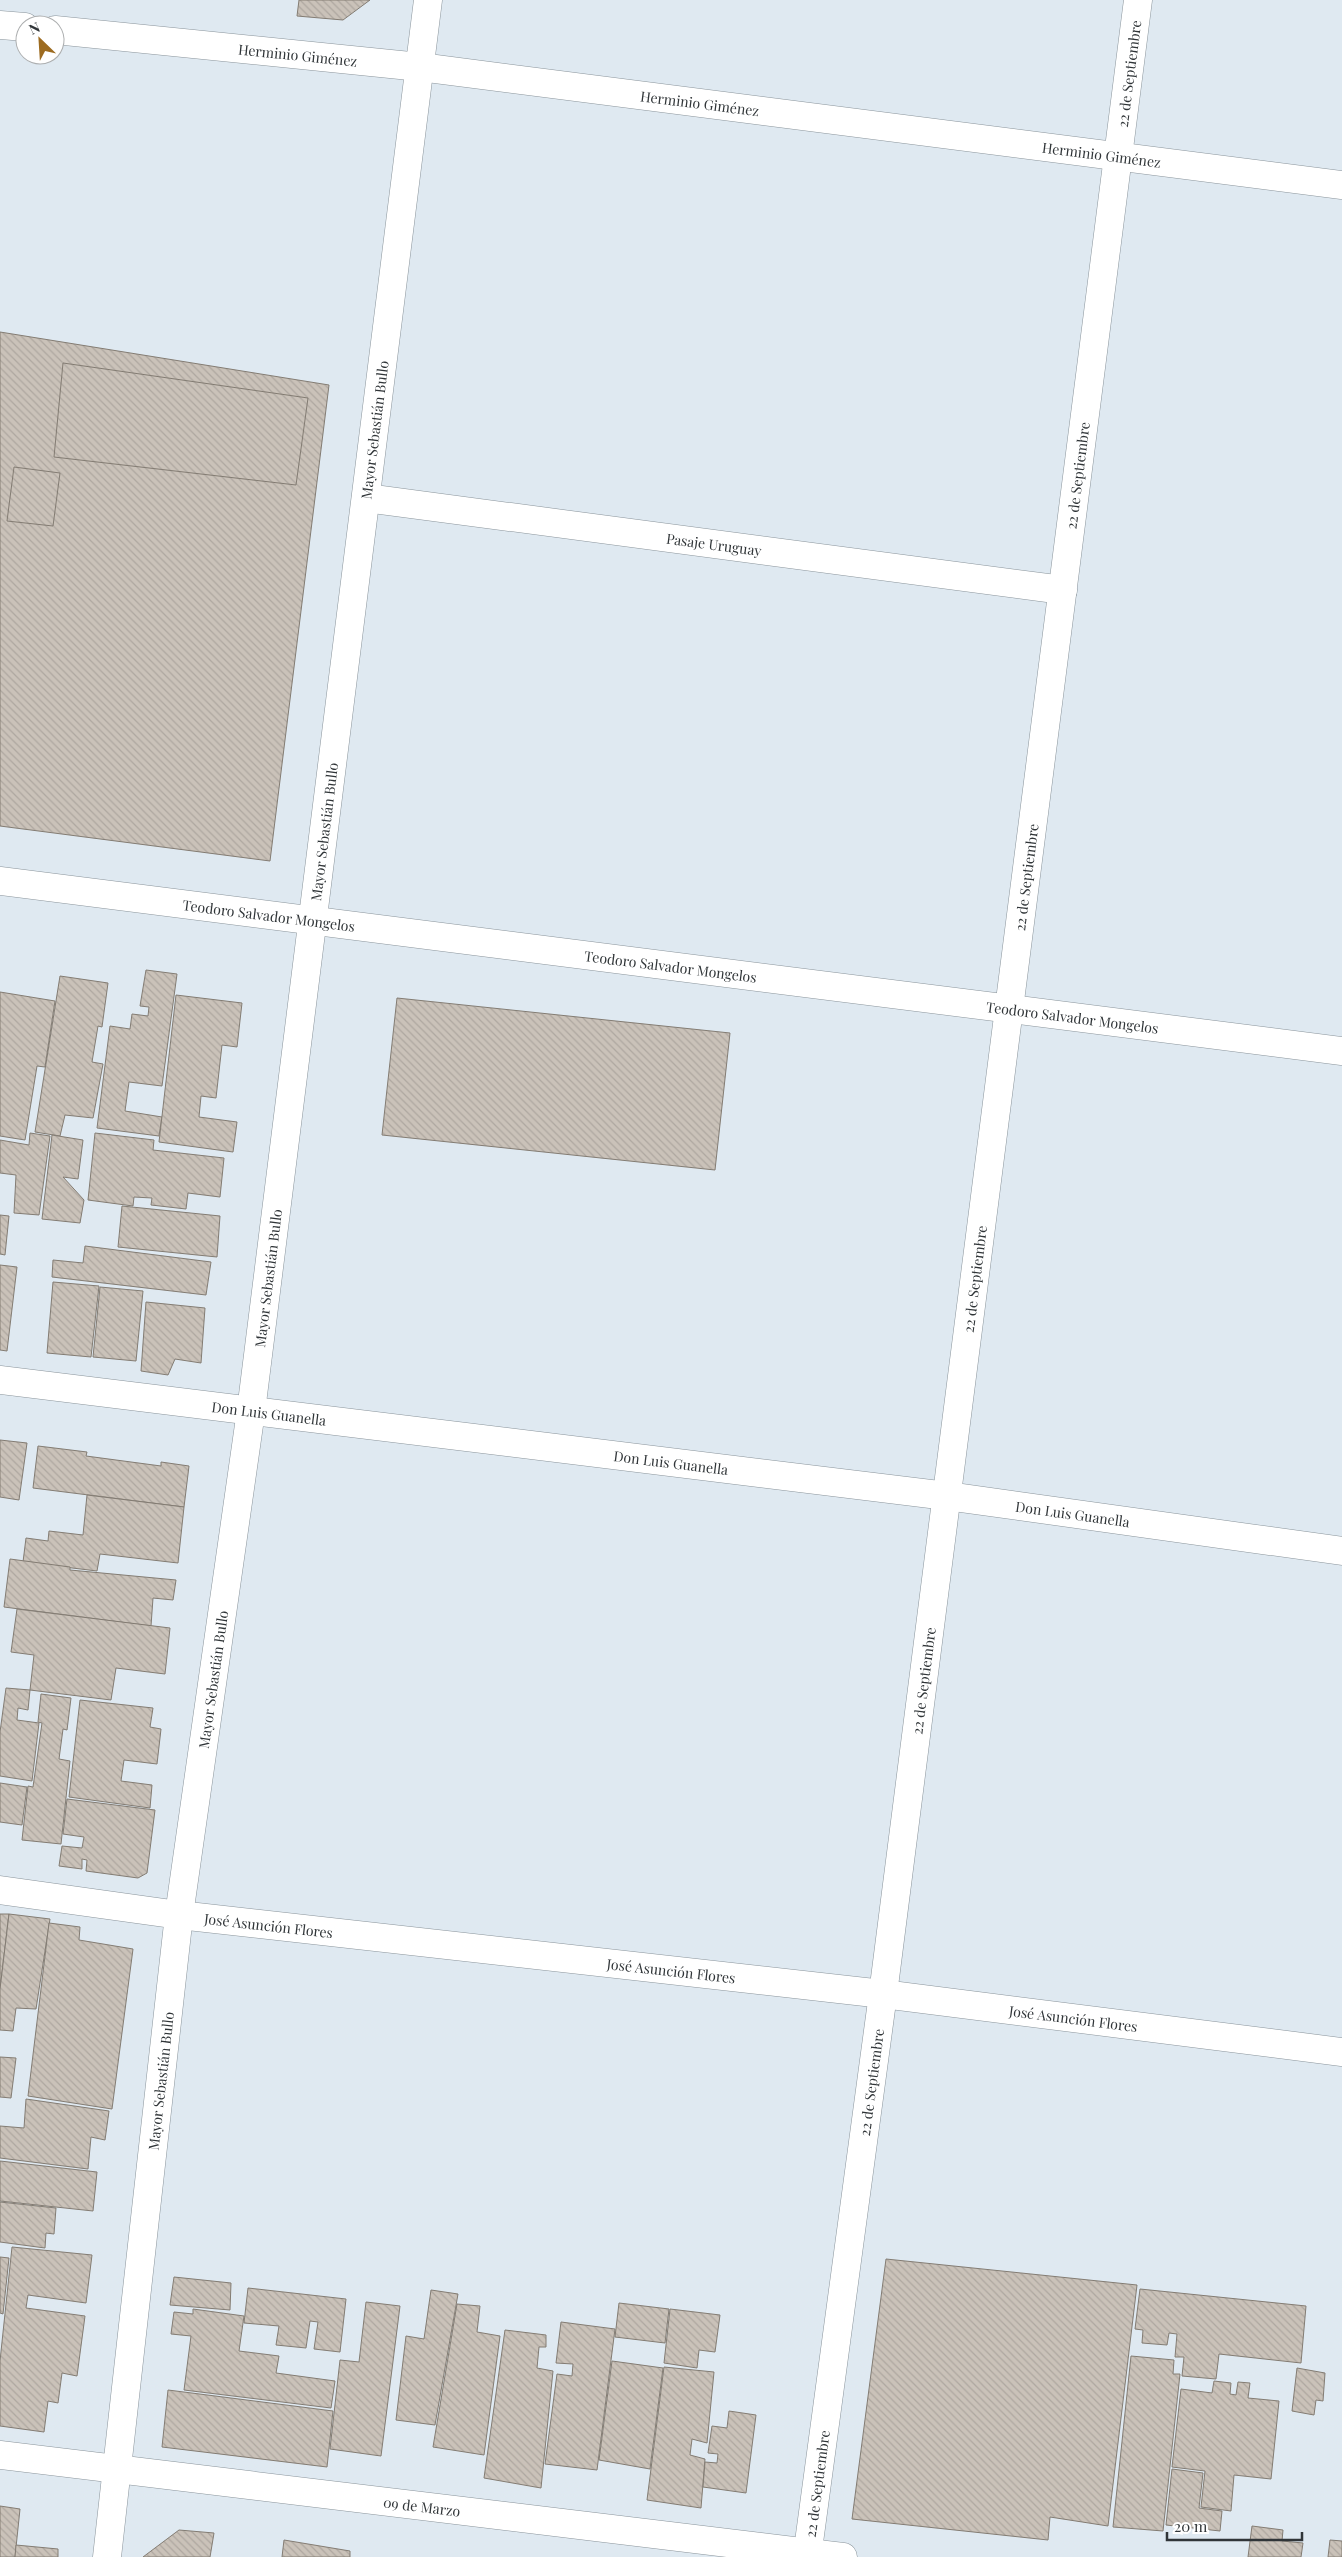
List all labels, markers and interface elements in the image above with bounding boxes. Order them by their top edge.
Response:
north arrow [15,15,65,65]
text: N [26,17,43,39]
street label: 22 de Septiembre [1112,19,1145,129]
street label: Herminio Giménez [237,39,358,70]
street label: Herminio Giménez [639,86,761,120]
street label: Herminio Giménez [1041,137,1162,171]
street label: Mayor Sebastián Bullo [356,359,392,500]
street label: 22 de Septiembre [1061,421,1093,530]
street label: Pasaje Uruguay [665,528,763,560]
street label: Mayor Sebastián Bullo [306,761,342,902]
street label: 22 de Septiembre [1010,822,1042,932]
street label: Teodoro Salvador Mongelos [182,895,356,935]
street label: Teodoro Salvador Mongelos [583,946,758,986]
street label: Teodoro Salvador Mongelos [985,997,1160,1037]
street label: Mayor Sebastián Bullo [250,1208,286,1348]
street label: 22 de Septiembre [958,1224,991,1334]
street label: Don Luis Guanella [211,1397,327,1429]
street label: Don Luis Guanella [613,1446,729,1479]
street label: Don Luis Guanella [1014,1496,1131,1531]
street label: Mayor Sebastián Bullo [193,1609,232,1750]
street label: 22 de Septiembre [907,1626,939,1735]
street label: José Asunción Flores [202,1908,334,1942]
street label: José Asunción Flores [605,1953,736,1987]
street label: José Asunción Flores [1007,2000,1139,2036]
street label: Mayor Sebastián Bullo [143,2010,178,2151]
street label: 22 de Septiembre [854,2028,888,2137]
street label: 22 de Septiembre [800,2429,834,2538]
street label: 09 de Marzo [382,2492,462,2520]
scale bar [1167,2510,1302,2542]
text: 20 m [1174,2516,1208,2536]

